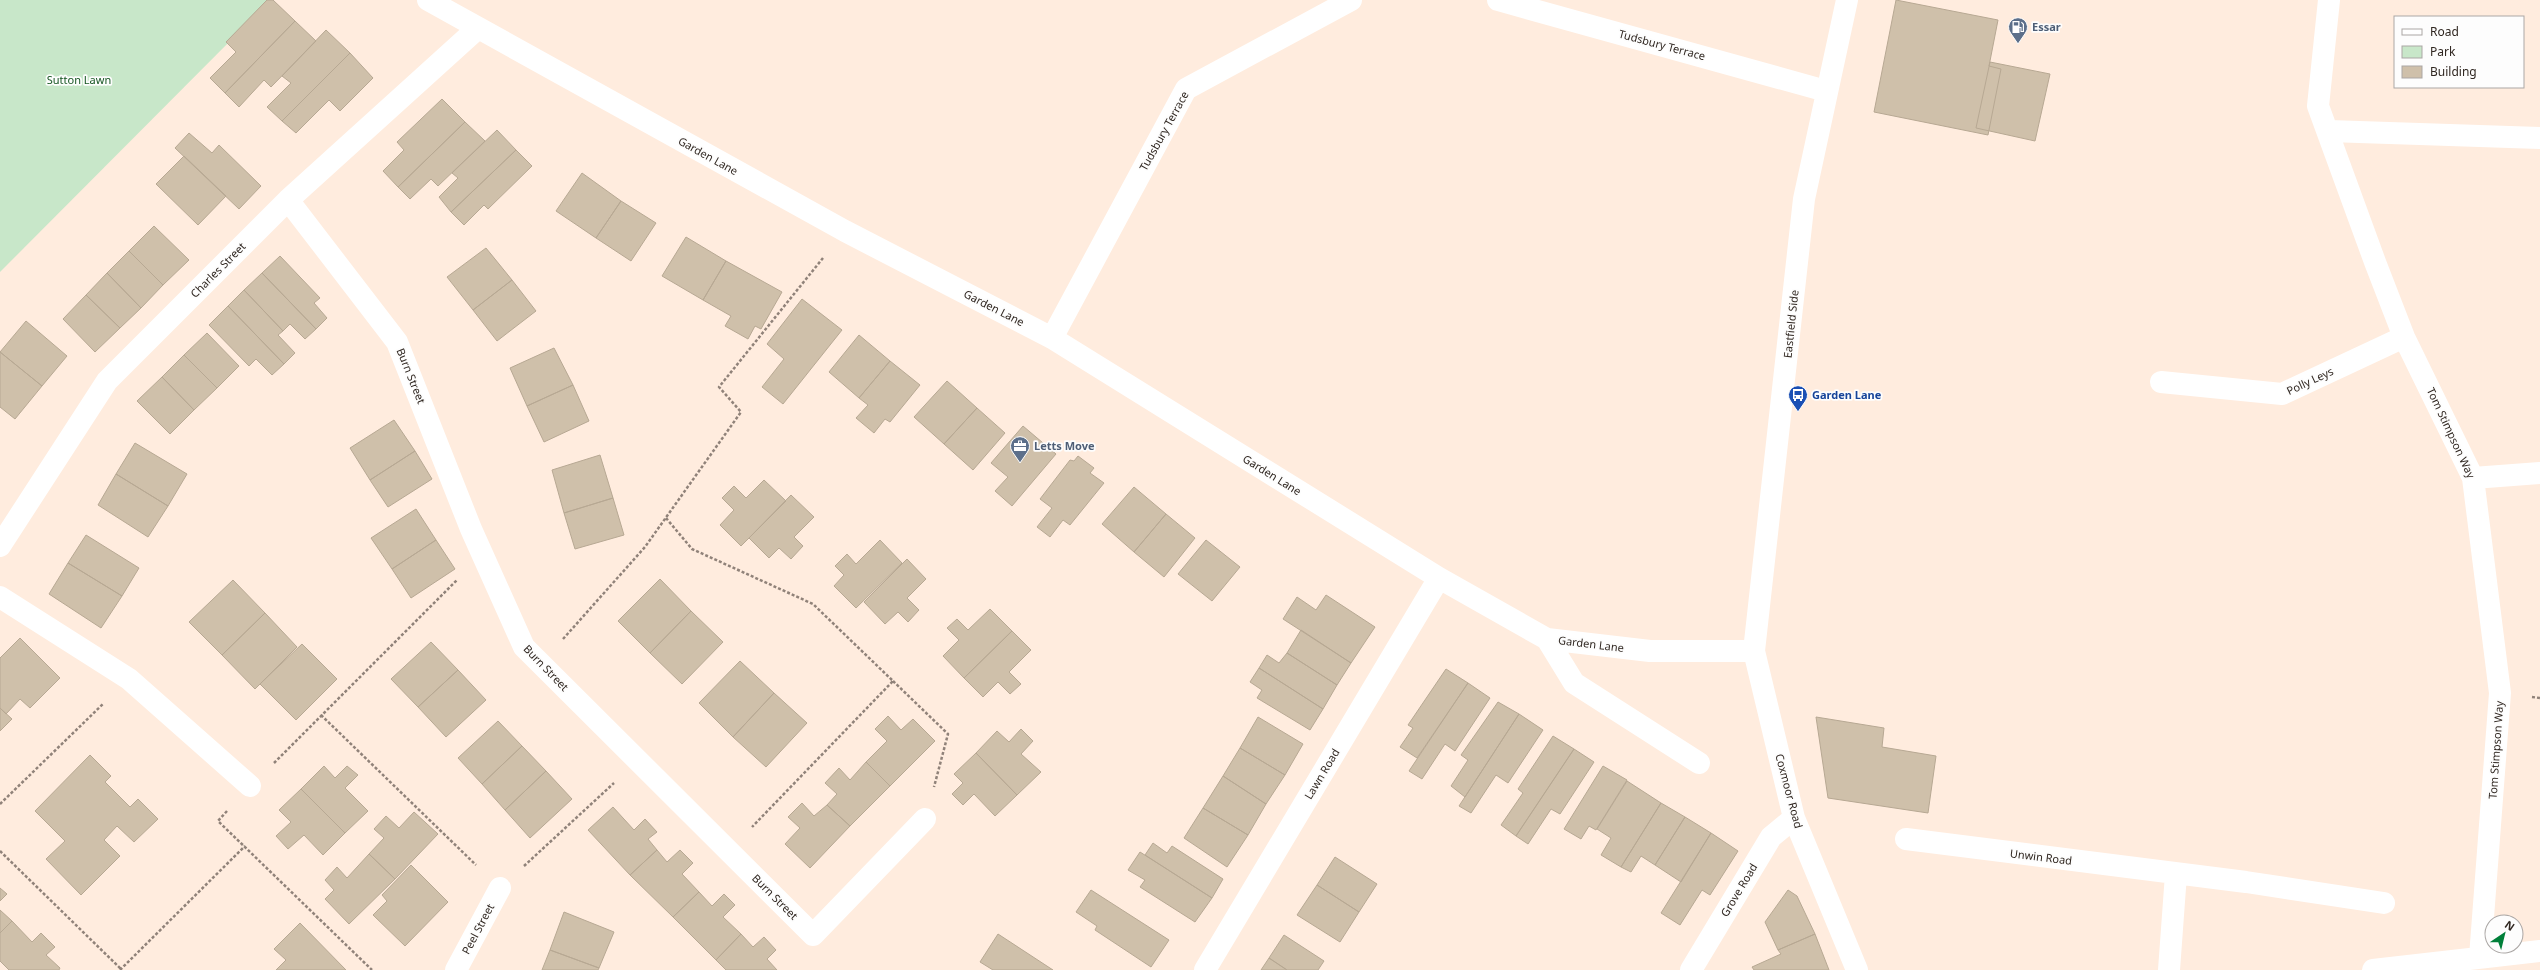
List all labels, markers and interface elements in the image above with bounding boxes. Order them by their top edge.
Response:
fuel station icon: Essar [2007,16,2029,44]
legend [2394,16,2524,88]
place label: Essar [2032,19,2061,34]
text: Road [2430,23,2459,40]
street label: Tudsbury Terrace [1617,26,1707,63]
text: Park [2430,43,2456,60]
text: Building [2430,63,2477,80]
park label: Sutton Lawn [47,72,111,87]
street label: Tudsbury Terrace [1135,88,1192,173]
street label: Garden Lane [676,133,741,178]
street label: Charles Street [187,239,249,301]
street label: Garden Lane [961,286,1027,329]
street label: Eastfield Side [1779,289,1802,359]
street label: Burn Street [393,346,429,406]
street label: Polly Leys [2284,363,2336,398]
bus stop icon: Garden Lane [1787,384,1809,412]
street label: Tom Stimpson Way [2424,385,2479,481]
place label: Garden Lane [1812,387,1882,402]
office icon: Letts Move [1009,435,1031,463]
place label: Letts Move [1034,438,1095,453]
street label: Garden Lane [1240,451,1304,498]
street label: Garden Lane [1557,632,1625,655]
street label: Burn Street [521,641,572,694]
street label: Tom Stimpson Way [2485,700,2506,800]
street label: Lawn Road [1301,746,1343,802]
street label: Coxmoor Road [1772,752,1807,830]
street label: Unwin Road [2009,845,2073,868]
street label: Grove Road [1717,860,1760,919]
street label: Burn Street [749,871,801,923]
street label: Peel Street [458,901,497,957]
north arrow [2484,914,2524,954]
text: N [2502,917,2518,934]

